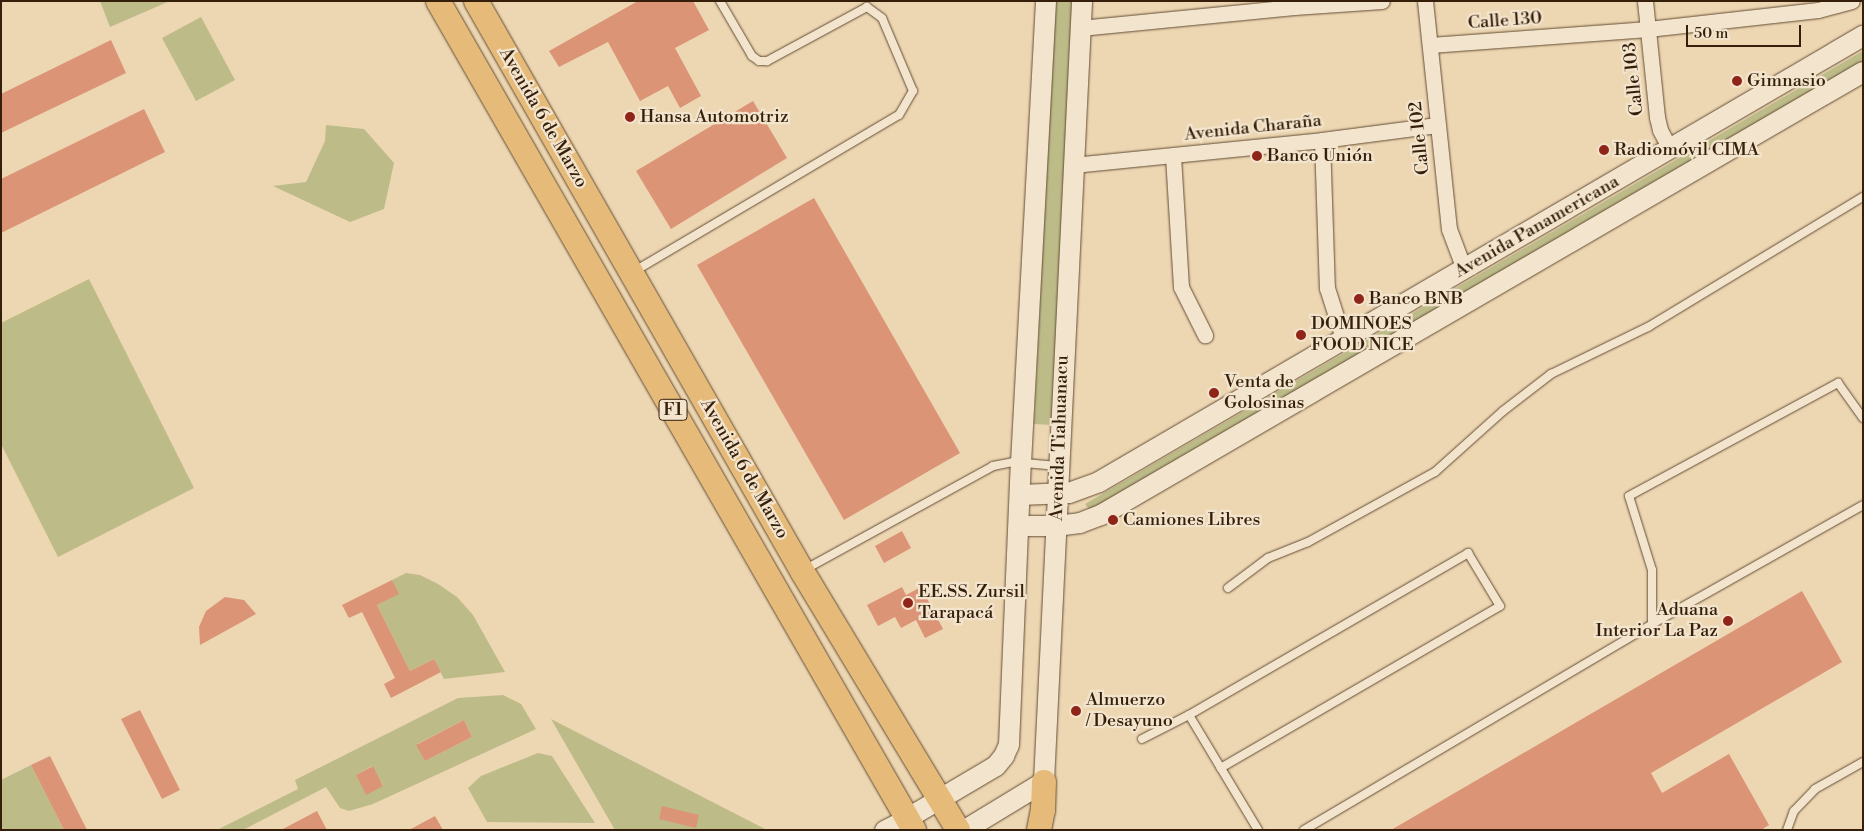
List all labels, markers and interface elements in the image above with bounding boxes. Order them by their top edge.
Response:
street label: Calle 130 [1467,8,1543,34]
scale bar [1689,15,1804,47]
text: 50 m [1694,24,1728,43]
street label: Calle 103 [1619,41,1649,117]
street label: Avenida 6 de Marzo [494,44,592,192]
place label: Gimnasio [1747,70,1826,92]
marker: Gimnasio [1731,75,1743,87]
street label: Calle 102 [1405,100,1435,176]
place label: Hansa Automotriz [640,106,789,128]
street label: Avenida Charaña [1183,110,1323,146]
marker: Hansa Automotriz [624,111,636,123]
place label: Radiomóvil CIMA [1614,139,1759,161]
marker: Radiomóvil CIMA [1598,144,1610,156]
place label: Banco Unión [1267,145,1373,167]
marker: Banco Unión [1251,150,1263,162]
street label: Avenida Panamericana [1451,171,1623,283]
place label: Banco BNB [1369,288,1463,310]
marker: Banco BNB [1353,293,1365,305]
place label: DOMINOES FOOD NICE [1311,314,1414,356]
marker: DOMINOES FOOD NICE [1295,329,1307,341]
street label: Avenida Tiahuanacu [1046,355,1074,521]
place label: Venta de Golosinas [1224,372,1304,414]
marker: Venta de Golosinas [1208,387,1220,399]
street label: Avenida 6 de Marzo [695,395,793,543]
road number: F1 [658,396,688,424]
place label: Camiones Libres [1123,509,1260,531]
marker: Camiones Libres [1107,514,1119,526]
place label: EE.SS. Zursil Tarapacá [918,582,1025,624]
marker: EE.SS. Zursil Tarapacá [902,597,914,609]
place label: Aduana Interior La Paz [1596,600,1718,642]
marker: Aduana Interior La Paz [1722,615,1734,627]
place label: Almuerzo / Desayuno [1086,690,1173,732]
marker: Almuerzo / Desayuno [1070,705,1082,717]

